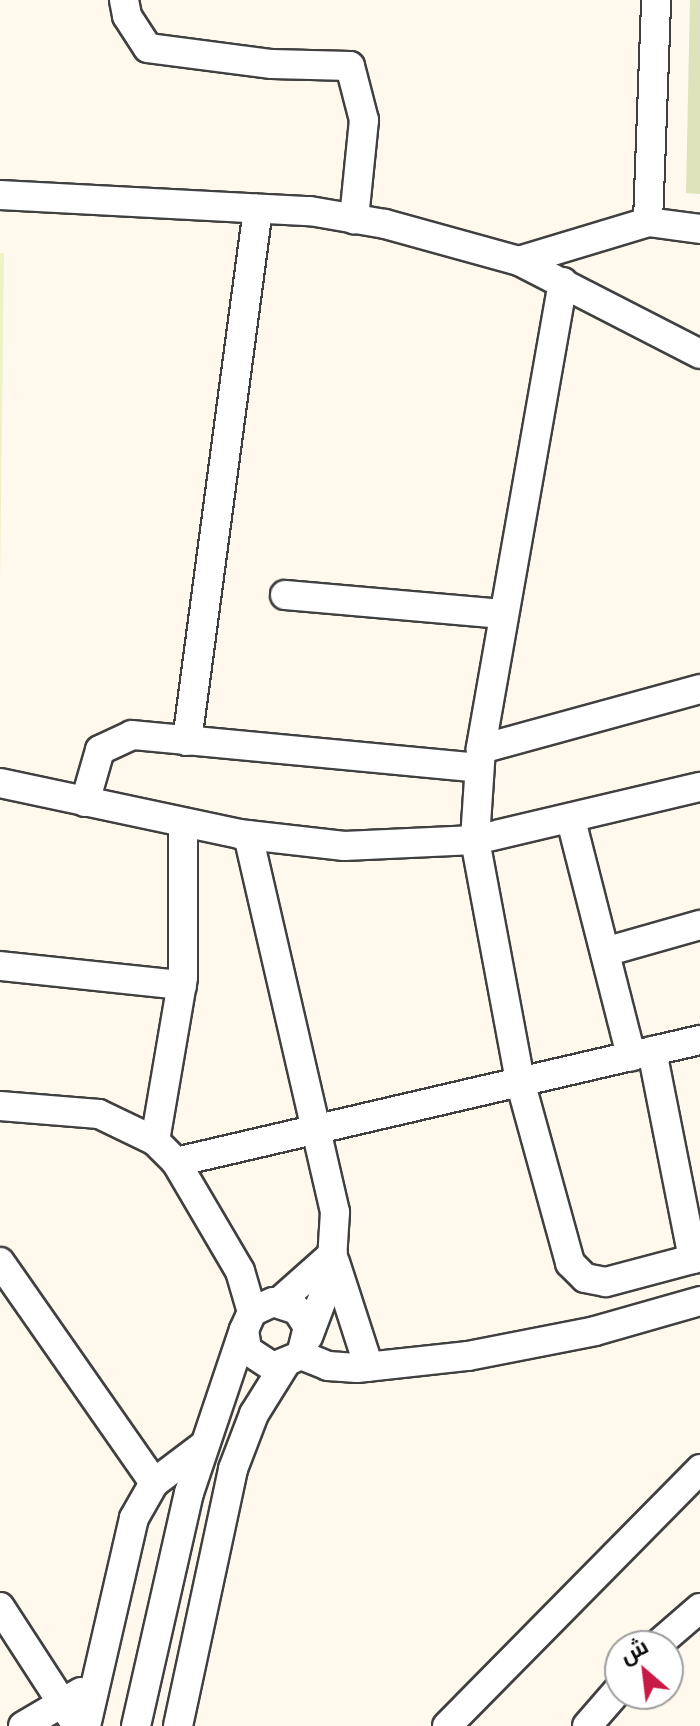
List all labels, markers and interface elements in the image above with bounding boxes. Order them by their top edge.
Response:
text: ش [611,1625,656,1676]
north arrow [604,1630,684,1710]

